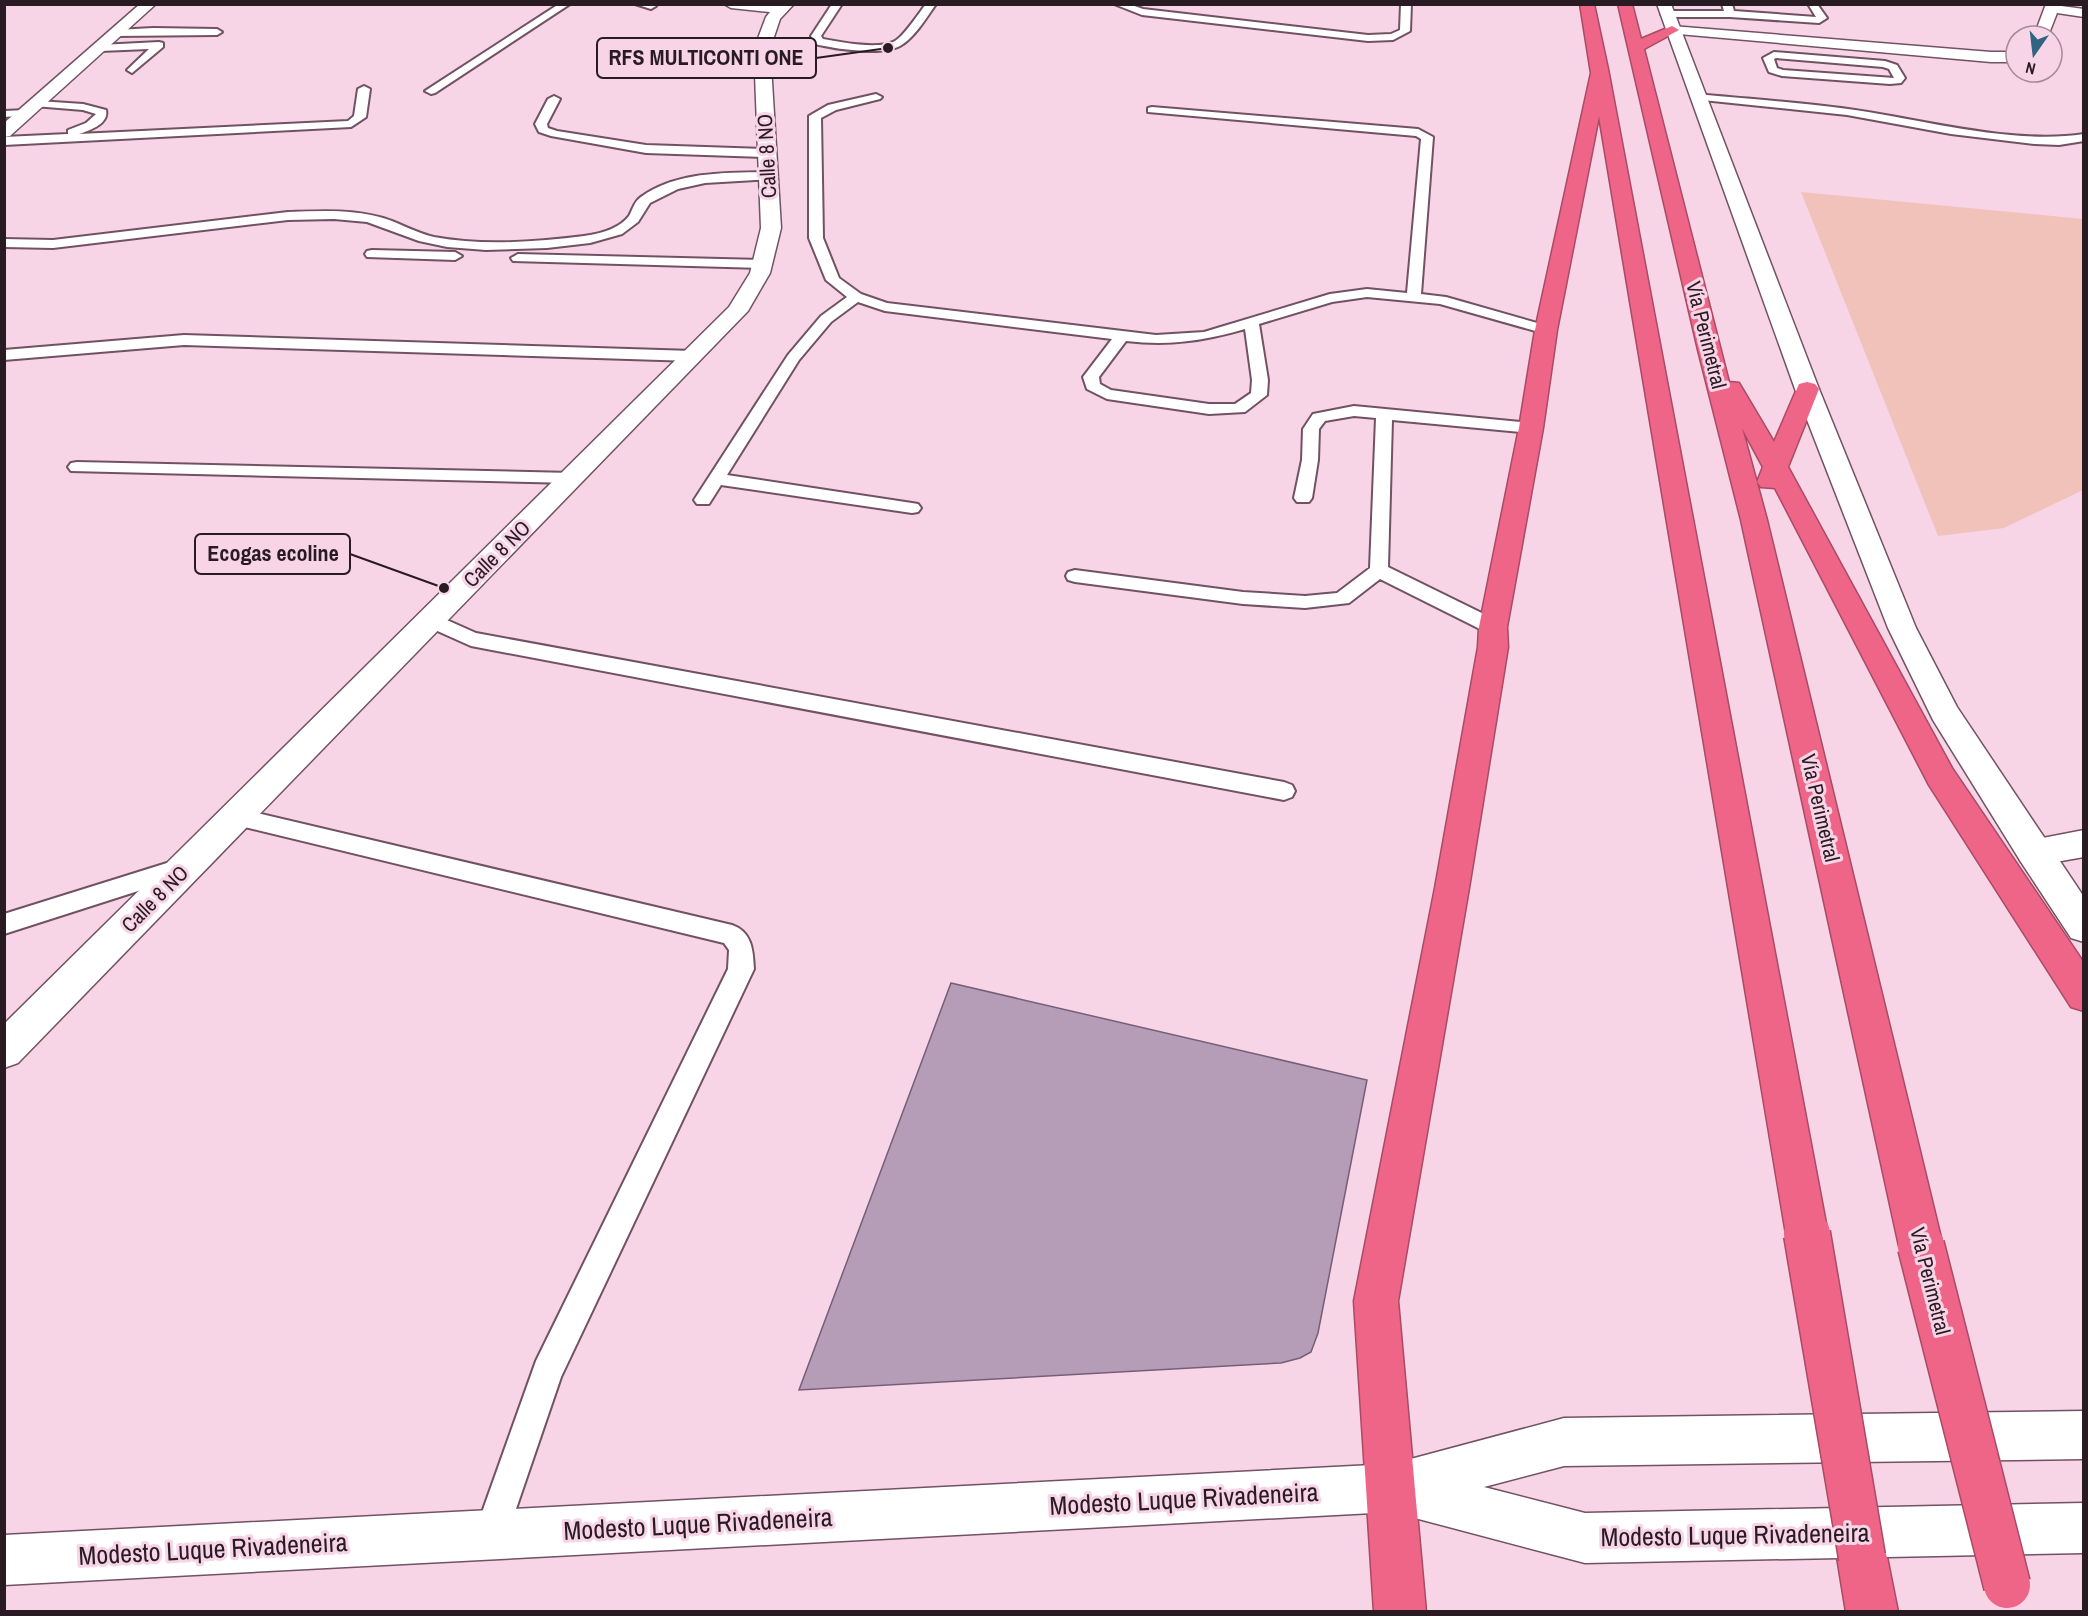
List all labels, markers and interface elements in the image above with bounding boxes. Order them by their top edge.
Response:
north arrow [2004,24,2064,84]
callout: RFS MULTICONTI ONE [597,38,816,78]
text: RFS MULTICONTI ONE [608,42,804,72]
text: N [2023,57,2038,80]
street label: Calle 8 NO [750,113,783,199]
street label: Vía Perimetral [1679,278,1734,392]
street label: Calle 8 NO [457,514,537,594]
callout: Ecogas ecoline [195,534,350,574]
text: Ecogas ecoline [207,538,339,568]
street label: Vía Perimetral [1794,751,1847,865]
street label: Calle 8 NO [115,859,195,939]
street label: Vía Perimetral [1903,1224,1958,1338]
street label: Modesto Luque Rivadeneira [1049,1474,1319,1523]
street label: Modesto Luque Rivadeneira [563,1499,833,1548]
street label: Modesto Luque Rivadeneira [1600,1515,1870,1554]
street label: Modesto Luque Rivadeneira [78,1524,348,1573]

